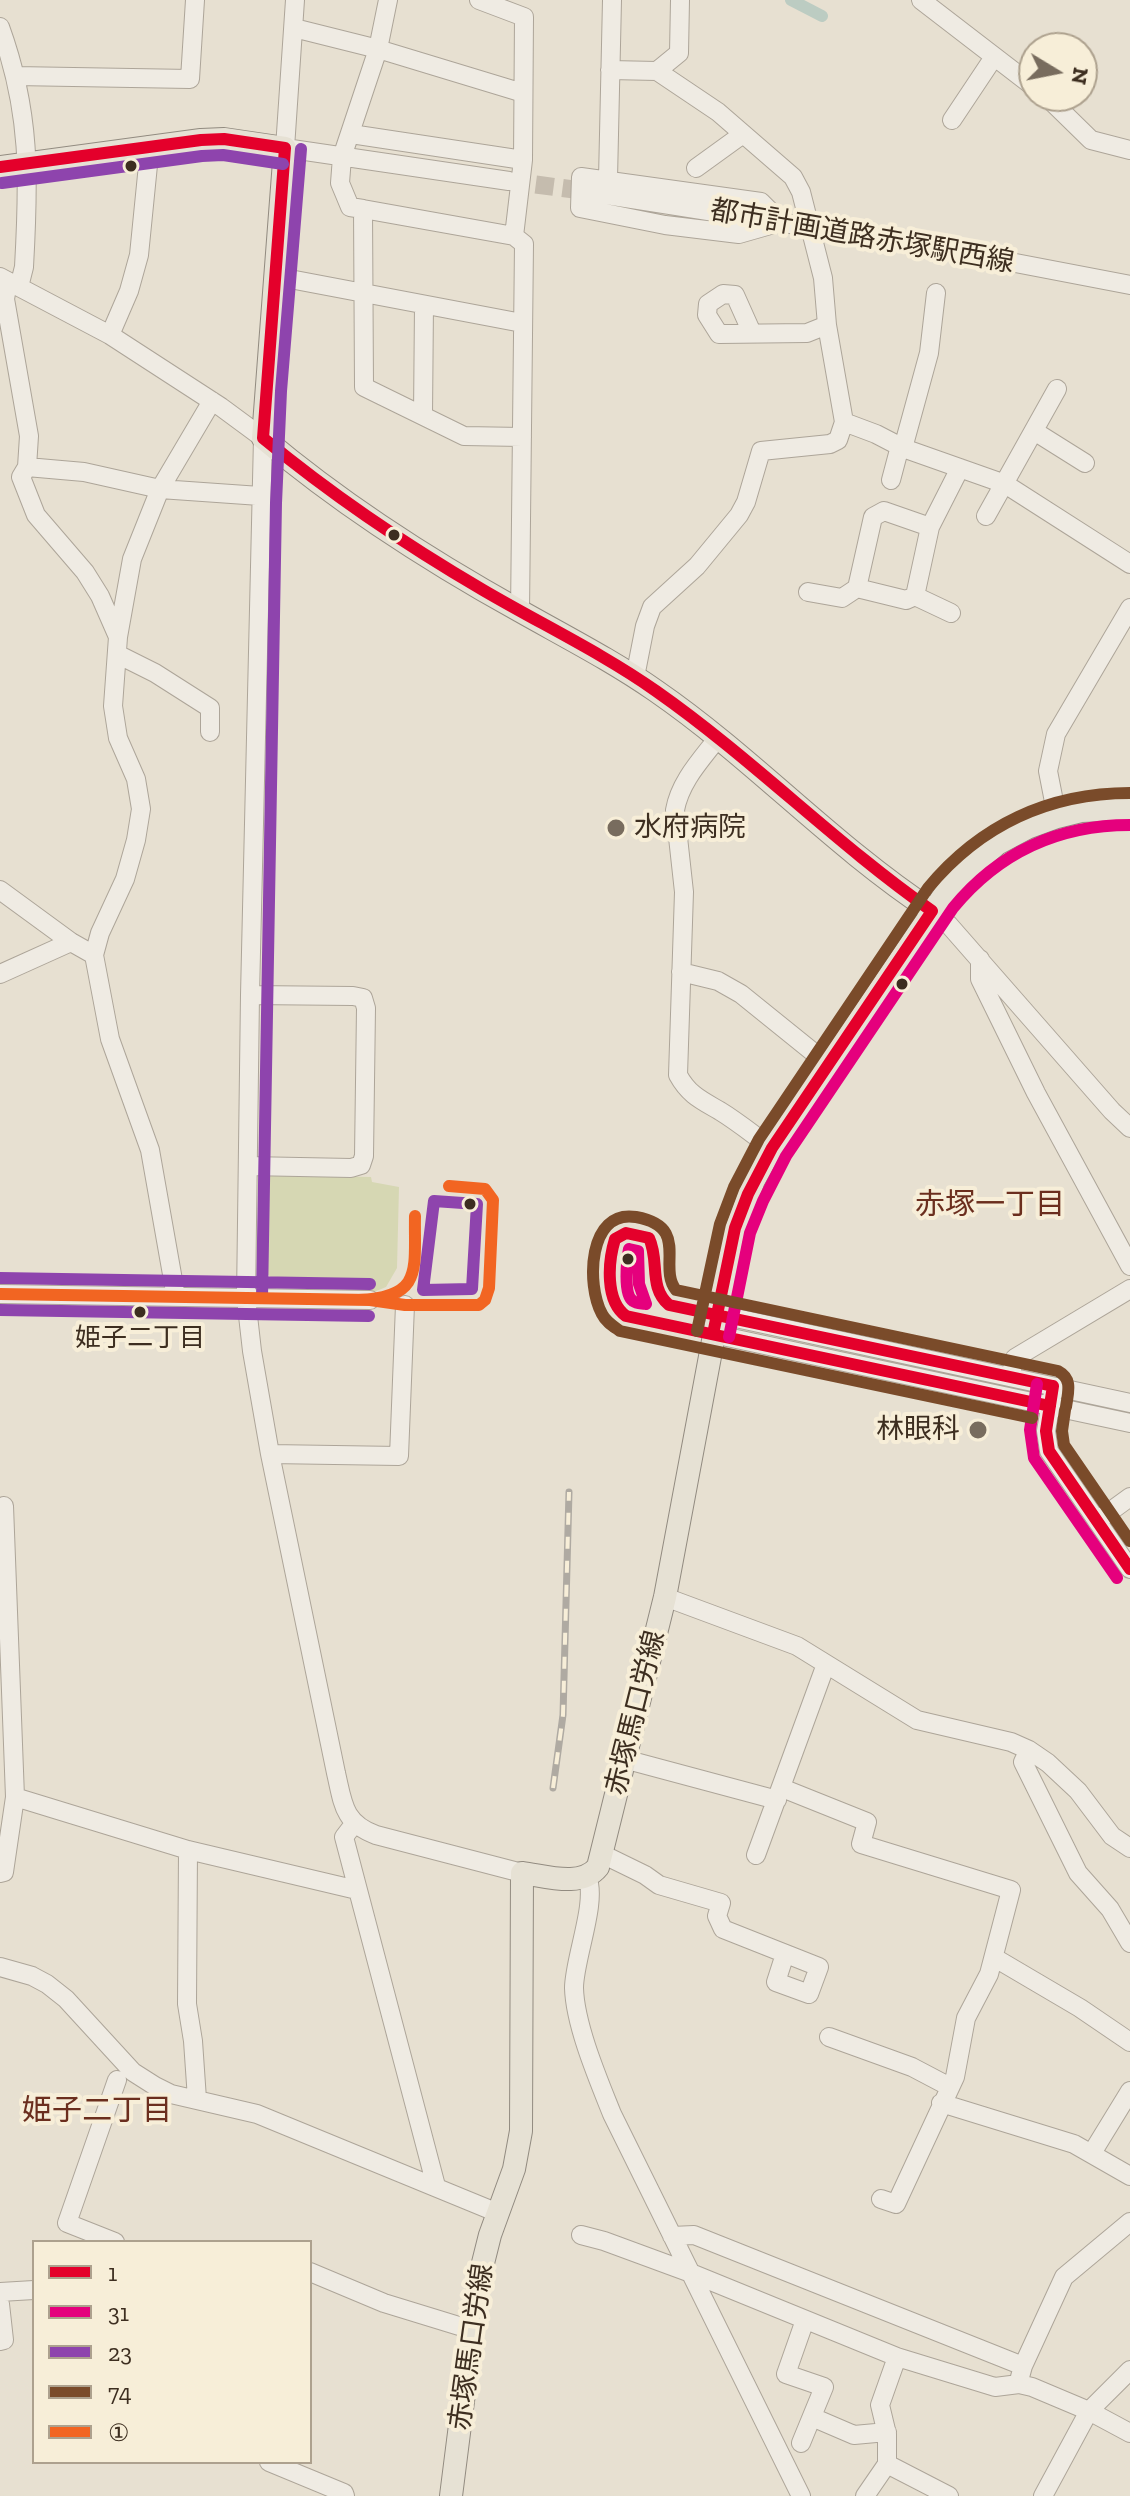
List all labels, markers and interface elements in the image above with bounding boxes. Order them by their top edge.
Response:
north arrow [1018,32,1098,112]
text: N [1065,65,1095,86]
unlabelled marker [123,158,139,174]
street label: 都市計画道路赤塚駅西線 [707,194,1017,280]
unlabelled marker [386,527,402,543]
place label: 水府病院 [634,811,746,845]
marker: 水府病院 [605,817,627,839]
unlabelled marker [894,976,910,992]
district label: 赤塚一丁目 [915,1187,1065,1223]
unlabelled marker [462,1196,478,1212]
unlabelled marker [620,1251,636,1267]
marker: 姫子二丁目 [132,1304,148,1320]
place label: 姫子二丁目 [75,1323,205,1355]
place label: 林眼科 [876,1413,960,1447]
marker: 林眼科 [967,1419,989,1441]
street label: 赤塚馬口労線 [599,1627,673,1799]
district label: 姫子二丁目 [22,2093,172,2129]
legend [32,2240,312,2464]
text: 1 [108,2258,117,2287]
street label: 赤塚馬口労線 [444,2261,500,2433]
text: 31 [108,2298,129,2327]
text: 23 [108,2338,132,2367]
text: 74 [108,2378,132,2407]
text: ① [108,2418,130,2447]

